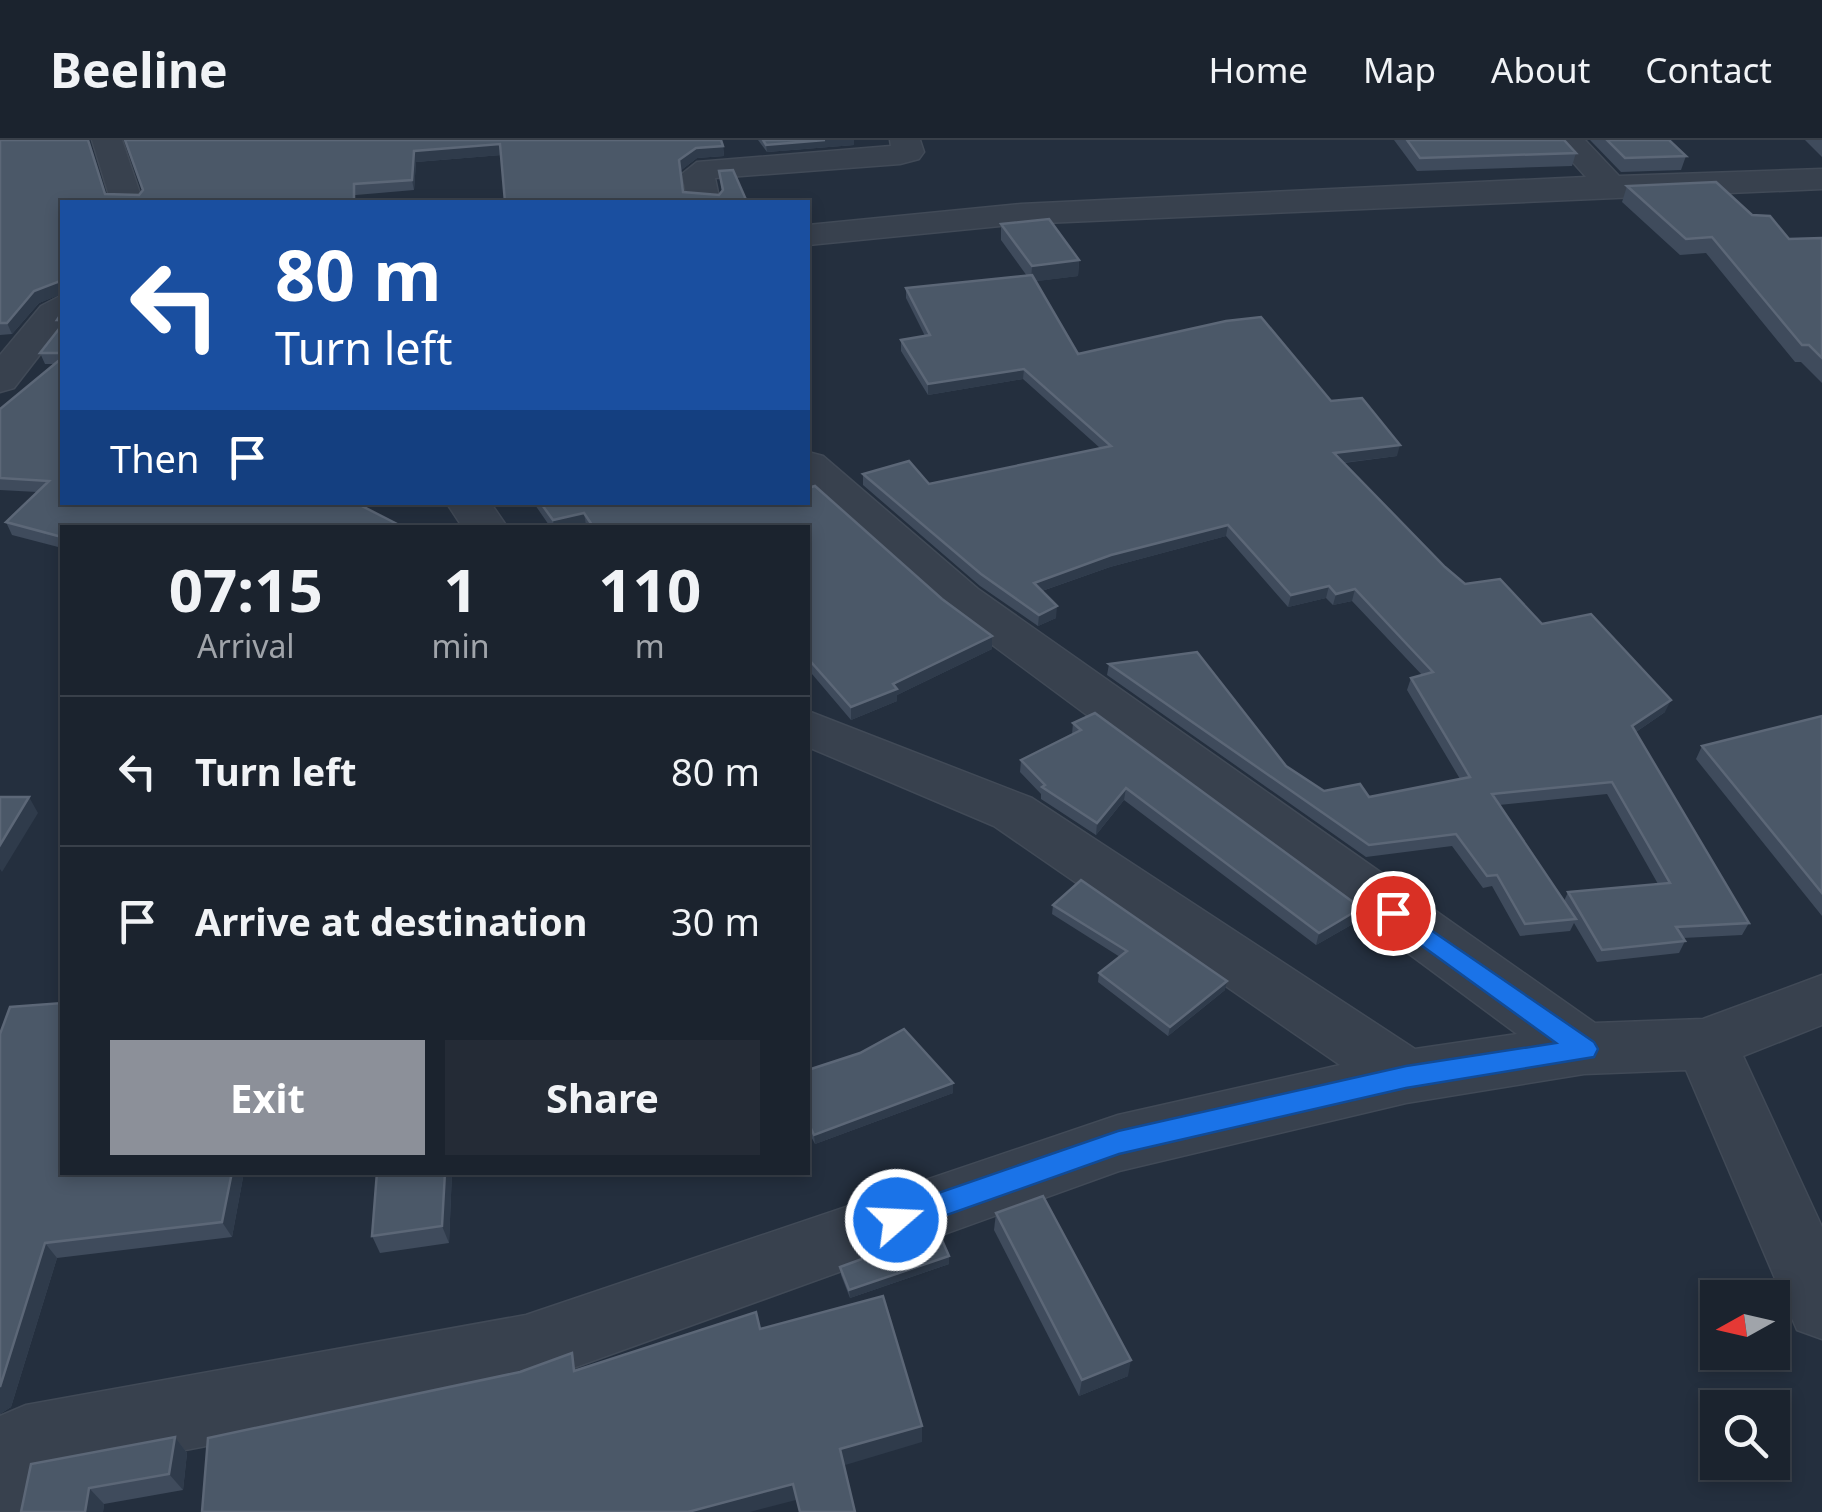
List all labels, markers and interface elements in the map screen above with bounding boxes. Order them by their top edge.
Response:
text: Beeline [50,37,228,102]
text: Home [1209,46,1308,93]
text: Map [1363,46,1436,93]
text: About [1491,46,1590,93]
text: Contact [1645,46,1772,93]
text: 80 m [275,226,442,322]
icon: left [110,240,240,370]
text: Turn left [275,317,452,378]
icon: arrive [220,430,275,485]
text: Then [110,432,200,484]
text: 07:15 [169,548,323,630]
text: 1 [443,548,478,630]
text: 110 [598,548,701,630]
text: Arrival [197,624,295,667]
text: min [432,624,490,667]
text: m [635,624,665,667]
icon: left [110,744,165,799]
text: Turn left [195,745,357,797]
text: 80 m [671,745,760,797]
pin [1351,871,1436,956]
icon: arrive [1366,886,1421,941]
icon: arrive [110,894,165,949]
text: Arrive at destination [195,895,587,947]
text: 30 m [671,895,760,947]
button: Exit [110,1040,425,1155]
button: Share [445,1040,760,1155]
position arrow [844,1168,948,1272]
north arrow [1700,1280,1790,1370]
map controls [1700,1280,1790,1480]
button: search [1700,1390,1790,1480]

